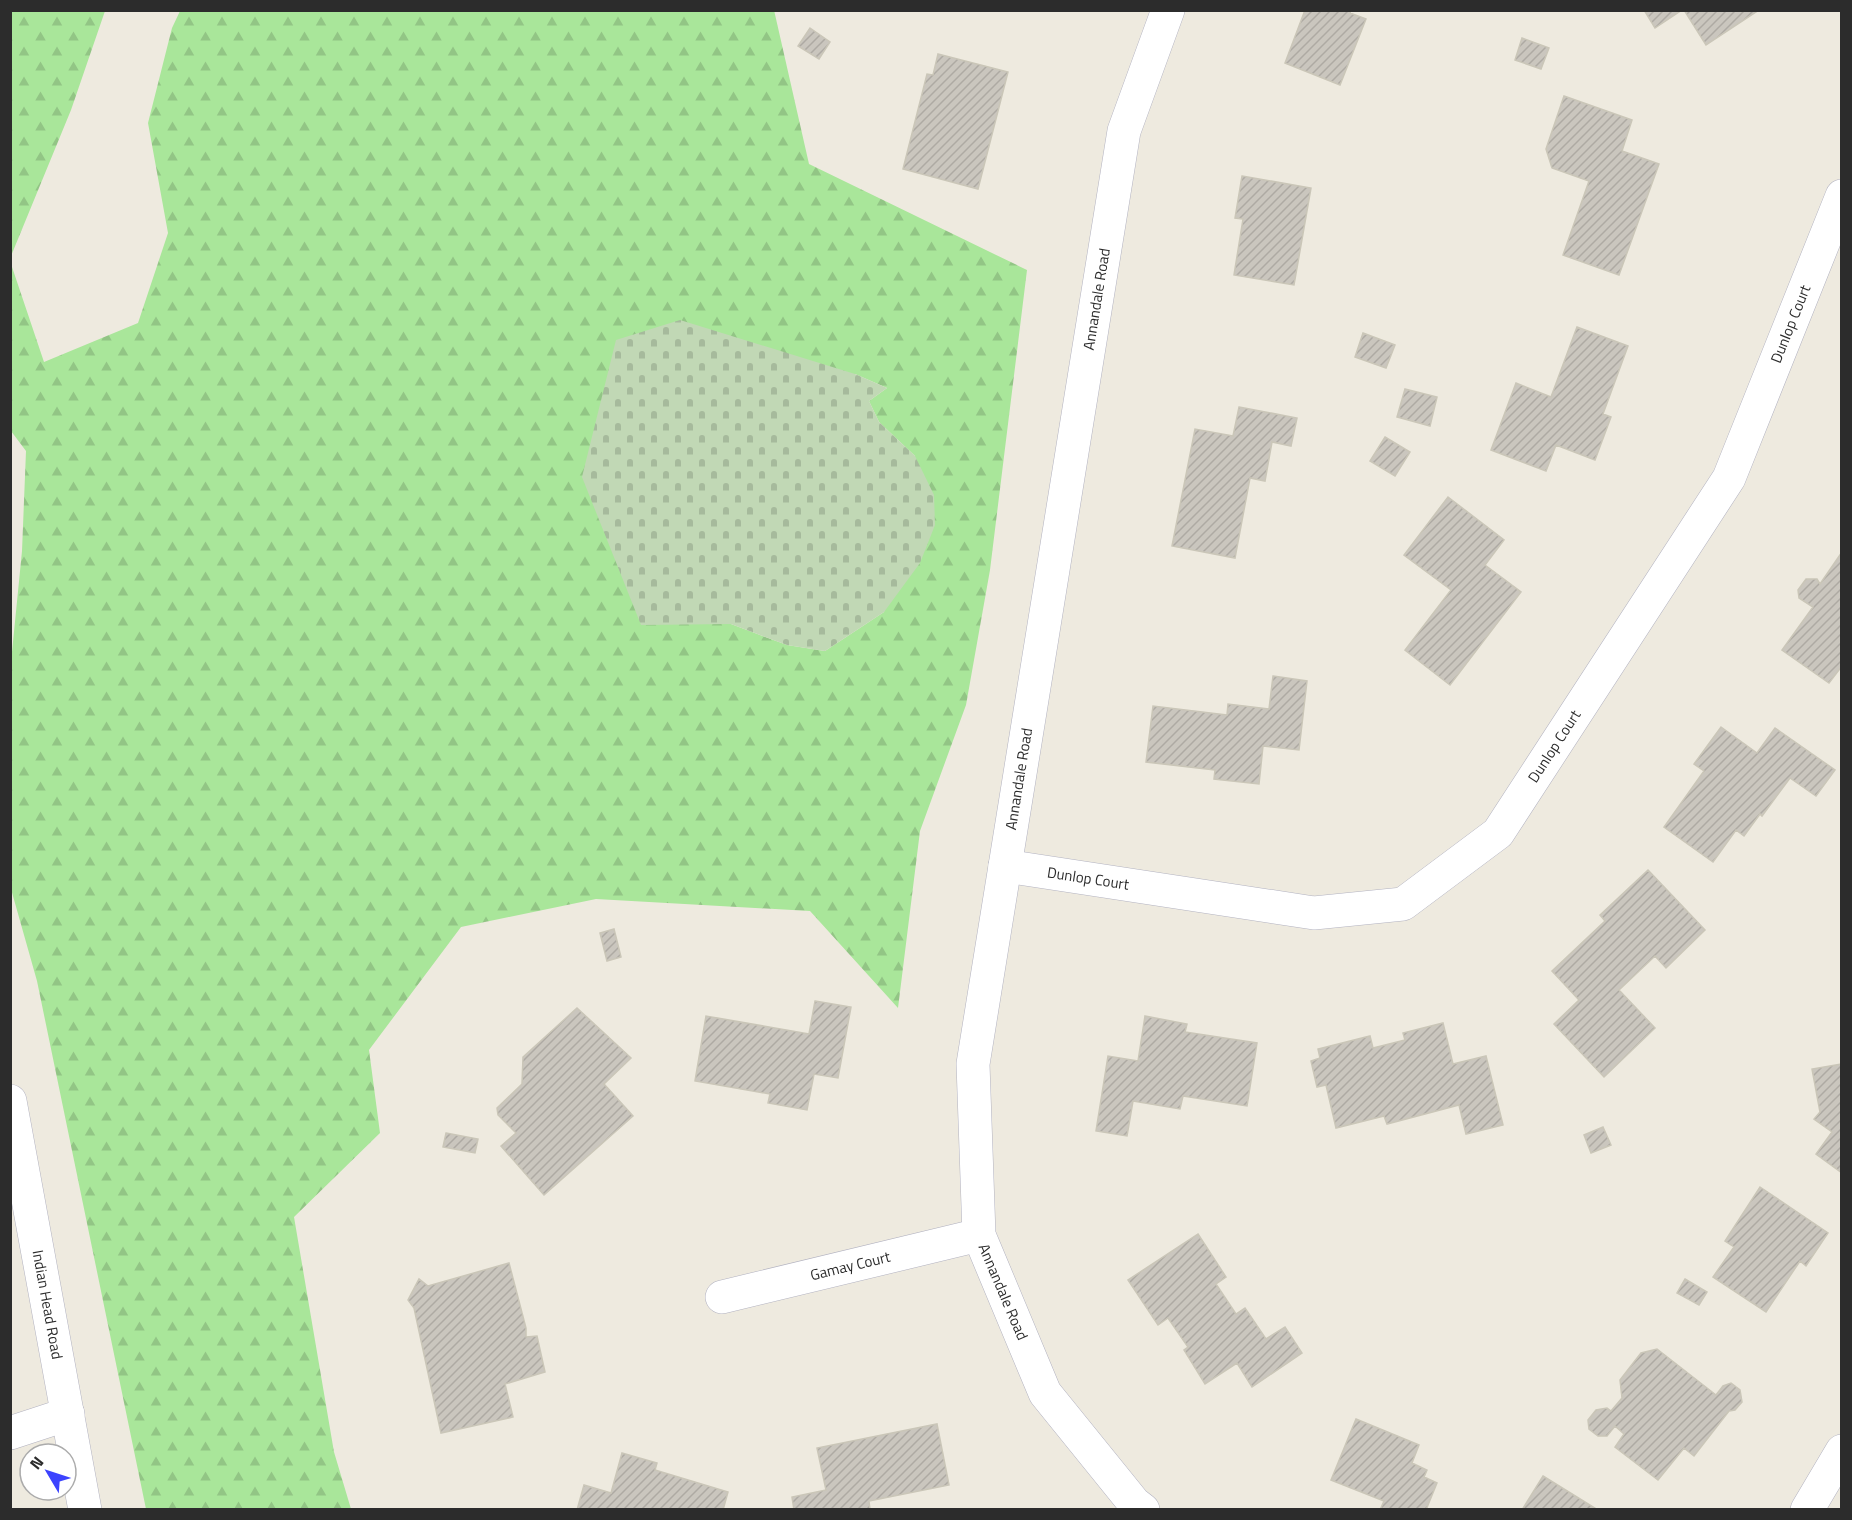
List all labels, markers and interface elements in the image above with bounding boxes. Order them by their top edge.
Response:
street label: Annandale Road [1077,246,1116,352]
street label: Dunlop Court [1764,281,1817,367]
street label: Dunlop Court [1522,705,1587,787]
street label: Annandale Road [999,726,1038,832]
street label: Dunlop Court [1046,861,1131,896]
street label: Annandale Road [973,1240,1034,1344]
street label: Gamay Court [808,1245,893,1286]
street label: Indian Head Road [27,1248,69,1361]
north arrow [18,1442,78,1502]
text: N [24,1451,49,1474]

